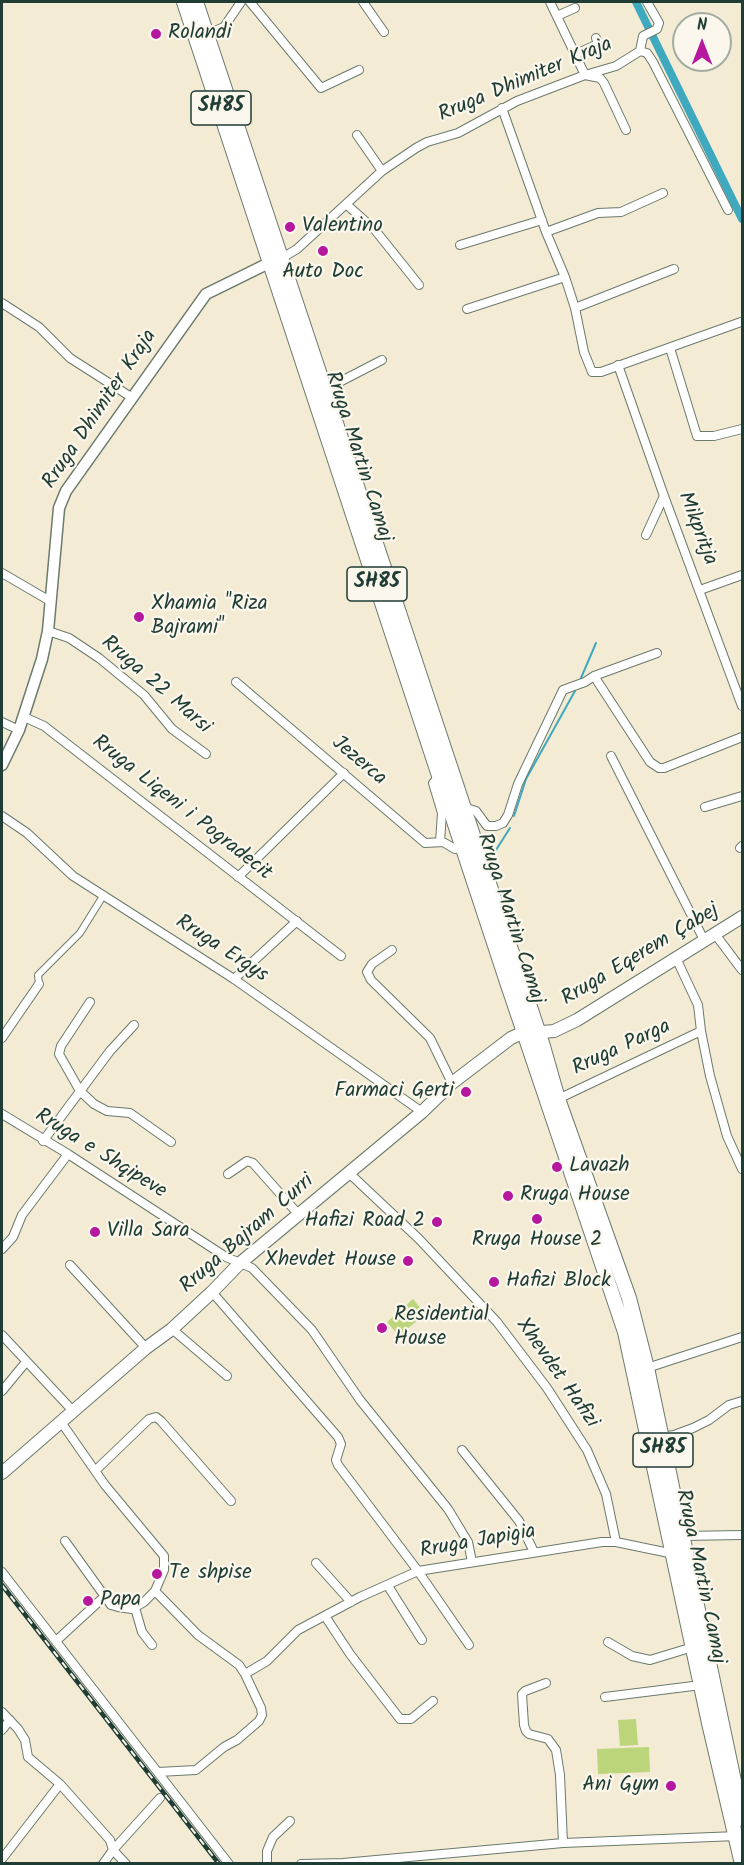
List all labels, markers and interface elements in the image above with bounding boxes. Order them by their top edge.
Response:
north arrow [672,12,732,72]
text: N [697,13,707,38]
place label: Rolandi [168,21,231,47]
marker: Rolandi [149,27,163,41]
street label: Rruga Dhimiter Kraja [435,33,617,129]
road number: SH85 [191,91,251,125]
place label: Valentino [302,214,383,240]
marker: Valentino [283,220,297,234]
marker: Auto Doc [316,244,330,258]
place label: Auto Doc [282,260,364,286]
street label: Rruga Dhimiter Kraja [38,326,164,494]
street label: Rruga Martin Camaj [318,368,396,546]
street label: Mikpritja [670,489,722,569]
road number: SH85 [347,567,407,601]
place label: Xhamia ''Riza Bajrami'' [151,592,268,642]
marker: Xhamia ''Riza Bajrami'' [132,610,146,624]
street label: Rruga 22 Marsi [95,631,215,741]
street label: Rruga Liqeni i Pogradecit [86,731,276,887]
street label: Jezerca [325,732,391,792]
street label: Rruga Martin Camaj [470,830,548,1008]
street label: Rruga Eqerem Çabej [558,899,724,1013]
street label: Rruga Ergys [170,911,272,989]
street label: Rruga Parga [569,1015,675,1083]
place label: Farmaci Gerti [335,1079,454,1105]
marker: Farmaci Gerti [459,1085,473,1099]
street label: Rruga e Shqipeve [29,1104,171,1206]
place label: Lavazh [569,1154,630,1180]
marker: Lavazh [550,1160,564,1174]
street label: Rruga Bajram Curri [176,1170,320,1300]
place label: Rruga House [520,1183,630,1209]
marker: Rruga House [501,1189,515,1203]
place label: Hafizi Road 2 [305,1209,425,1235]
marker: Rruga House 2 [530,1212,544,1226]
marker: Hafizi Road 2 [430,1215,444,1229]
place label: Villa Sara [107,1219,190,1245]
marker: Villa Sara [88,1225,102,1239]
place label: Rruga House 2 [472,1228,602,1254]
place label: Xhevdet House [265,1248,396,1274]
marker: Xhevdet House [401,1254,415,1268]
place label: Hafizi Block [506,1269,611,1295]
marker: Hafizi Block [487,1275,501,1289]
place label: Residential House [394,1303,489,1353]
street label: Xhevdet Hafizi [509,1314,603,1434]
marker: Residential House [375,1321,389,1335]
road number: SH85 [633,1433,693,1467]
street label: Rruga Martin Camaj [668,1487,730,1667]
street label: Rruga Japigia [418,1520,538,1566]
place label: Te shpise [169,1561,252,1587]
marker: Te shpise [150,1567,164,1581]
place label: Papa [100,1588,141,1614]
marker: Papa [81,1594,95,1608]
place label: Ani Gym [582,1773,659,1799]
marker: Ani Gym [664,1779,678,1793]

